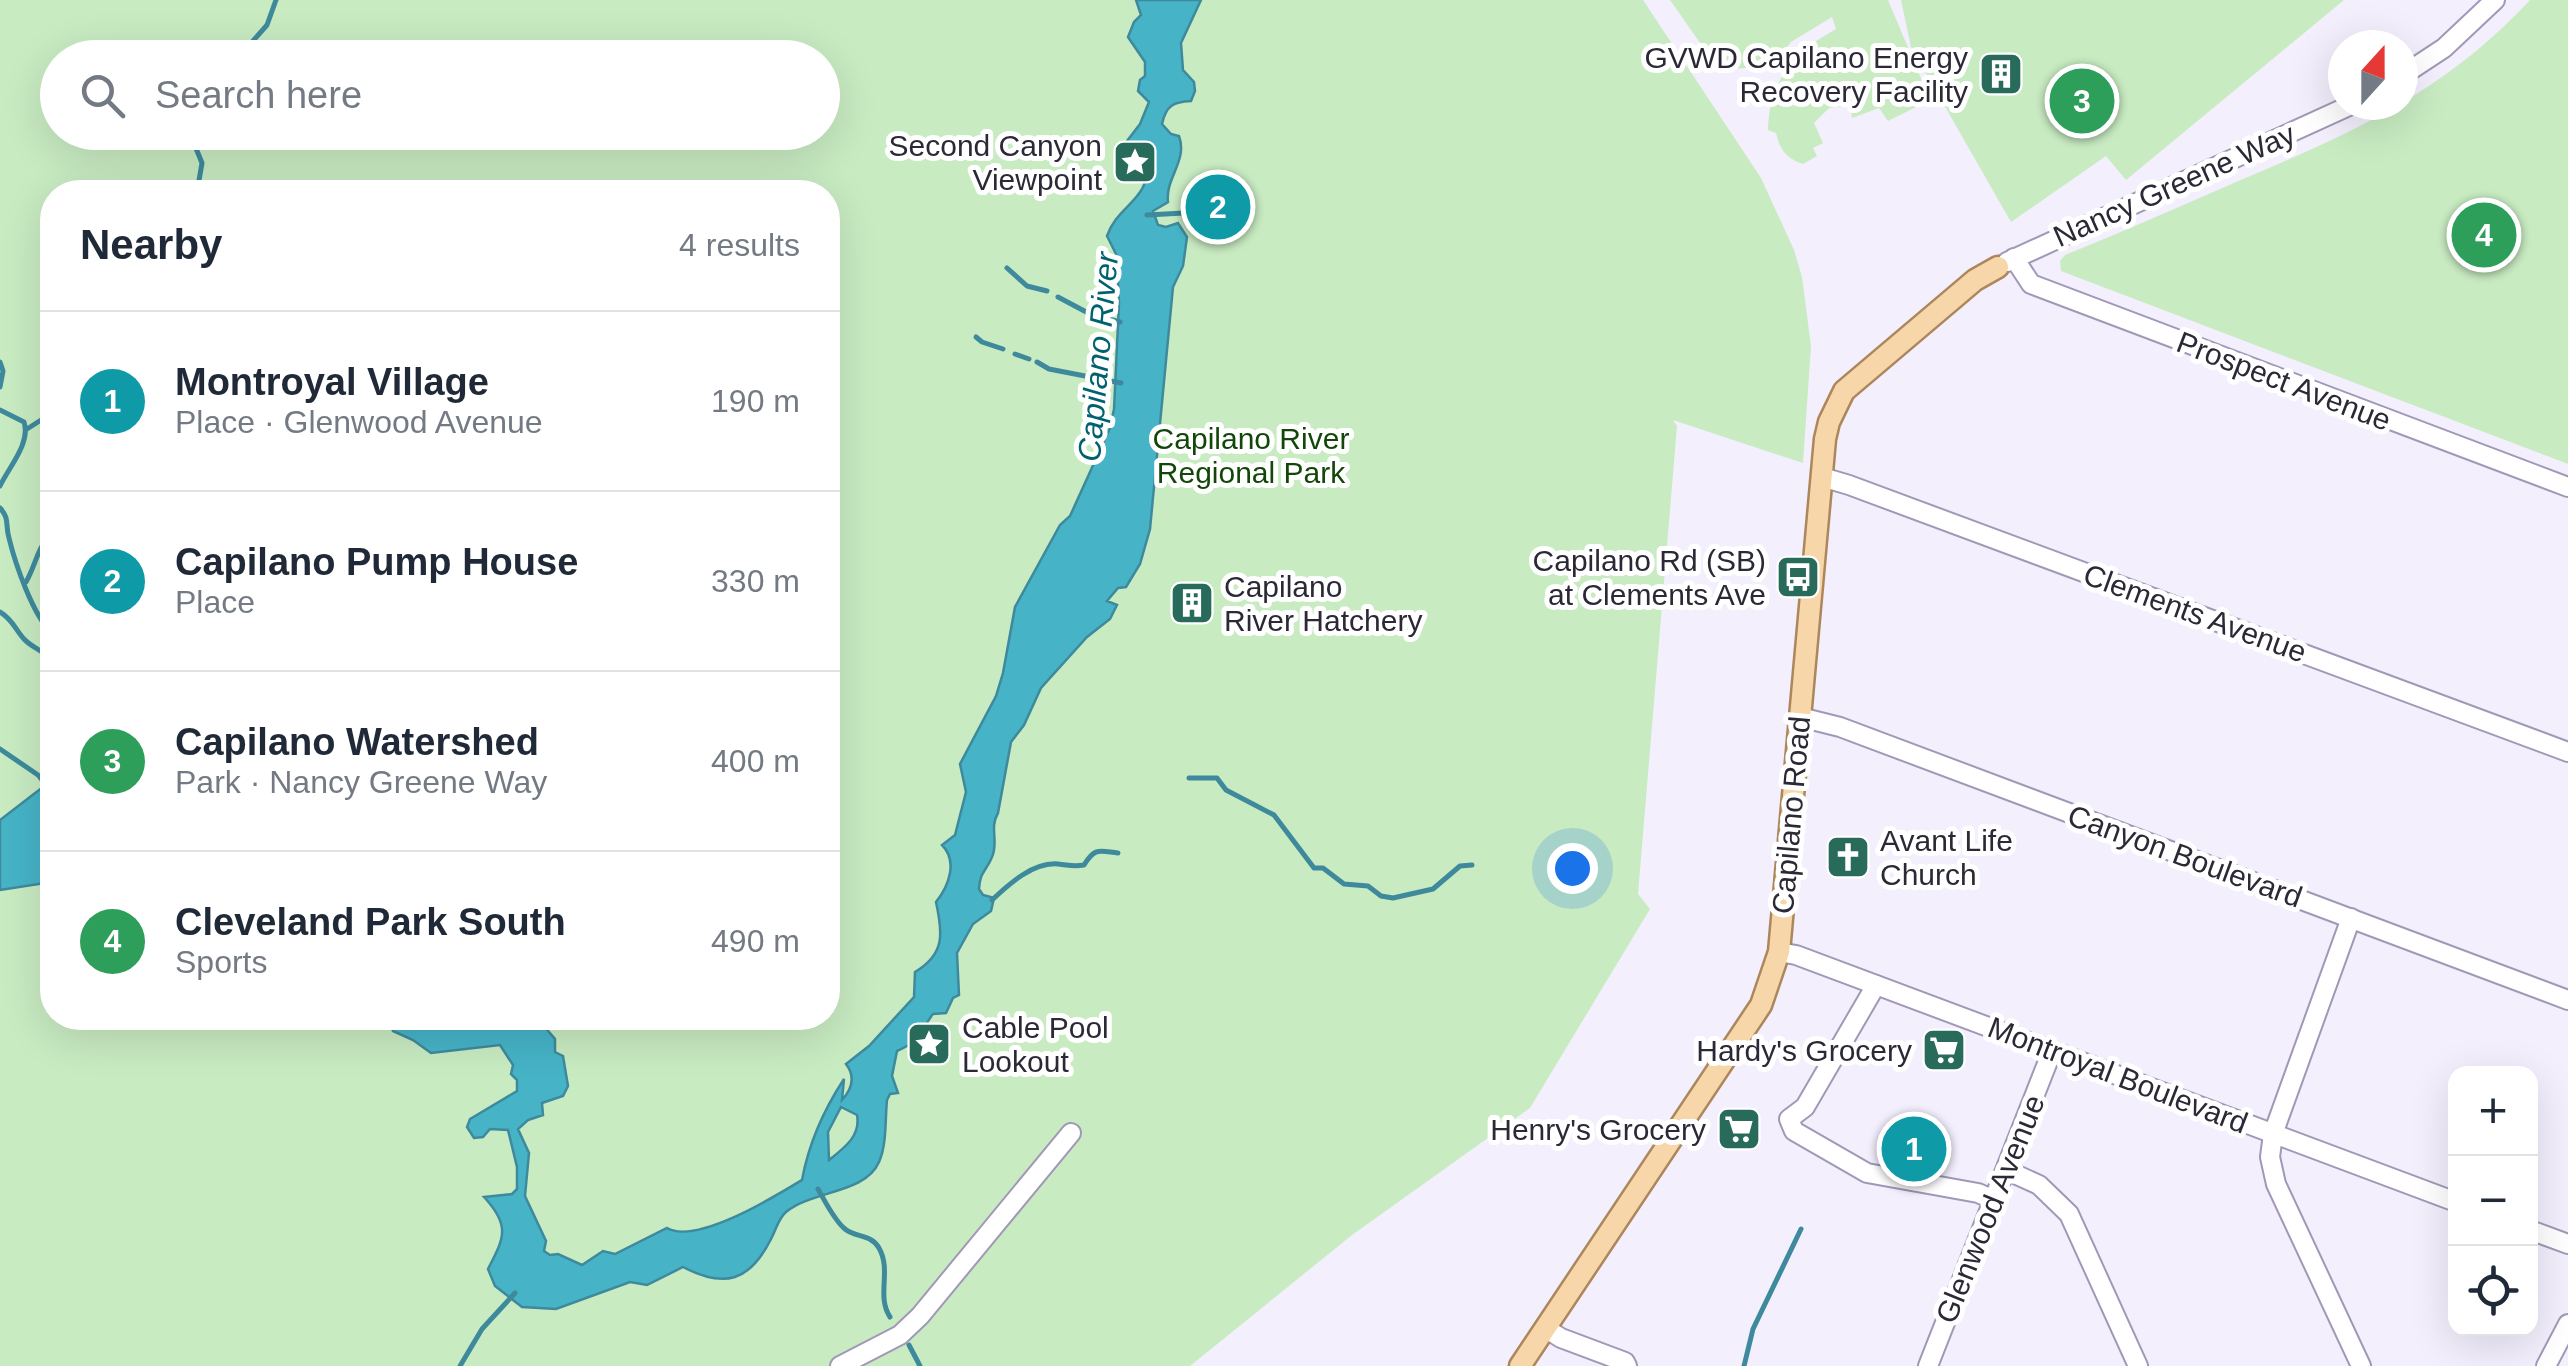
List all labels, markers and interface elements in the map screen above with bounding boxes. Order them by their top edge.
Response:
north arrow [2328,30,2418,120]
search box [40,40,840,150]
place label: GVWD Capilano Energy Recovery Facility [1645,41,1968,108]
building icon: GVWD Capilano Energy Recovery Facility [1978,51,2024,97]
pin: 3 [2050,64,2114,138]
icon: search [75,68,130,123]
text: Search here [155,74,362,116]
street label: Nancy Greene Way [2048,117,2300,253]
place label: Second Canyon Viewpoint [889,129,1103,196]
place icon: Second Canyon Viewpoint [1112,139,1158,185]
pin: 2 [1186,170,1250,244]
pin: 4 [2452,198,2516,272]
text: Nearby [80,221,222,268]
text: 4 results [679,227,800,263]
water label: Capilano River [1071,250,1125,463]
street label: Prospect Avenue [2172,325,2396,437]
text: Montroyal Village [175,361,489,403]
text: 1 [104,383,121,419]
text: 190 m [711,383,800,419]
text: Place · Glenwood Avenue [175,404,543,440]
park label: Capilano River Regional Park [1153,422,1349,489]
text: Capilano Pump House [175,541,578,583]
place label: Capilano Rd (SB) at Clements Ave [1533,544,1766,611]
bus stop icon: Capilano Rd (SB) at Clements Ave [1775,554,1821,600]
street label: Clements Avenue [2079,557,2311,669]
text: 2 [104,563,121,599]
text: 330 m [711,563,800,599]
place label: Capilano River Hatchery [1224,570,1422,637]
building icon: Capilano River Hatchery [1169,580,1215,626]
text: Place [175,584,255,620]
street label: Capilano Road [1766,715,1816,915]
text: Capilano Watershed [175,721,539,763]
text: 3 [104,743,121,779]
text: 400 m [711,743,800,779]
text: Park · Nancy Greene Way [175,764,547,800]
street label: Canyon Boulevard [2063,798,2307,914]
place label: Avant Life Church [1880,824,2013,891]
church icon: Avant Life Church [1825,834,1871,880]
your location [1547,843,1598,894]
text: Cleveland Park South [175,901,566,943]
text: 4 [104,923,121,959]
text: 490 m [711,923,800,959]
text: Sports [175,944,267,980]
street label: Montroyal Boulevard [1984,1010,2252,1140]
place label: Cable Pool Lookout [962,1011,1109,1078]
place icon: Cable Pool Lookout [906,1021,952,1067]
supermarket icon: Hardy's Grocery [1921,1027,1967,1073]
place label: Hardy's Grocery [1696,1034,1912,1067]
map controls [2448,1066,2538,1336]
button: + [2448,1066,2538,1156]
street label: Glenwood Avenue [1929,1090,2051,1328]
supermarket icon: Henry's Grocery [1716,1106,1762,1152]
pin: 1 [1882,1112,1946,1186]
place label: Henry's Grocery [1490,1113,1706,1146]
button: − [2448,1156,2538,1246]
button: locate [2448,1246,2538,1336]

